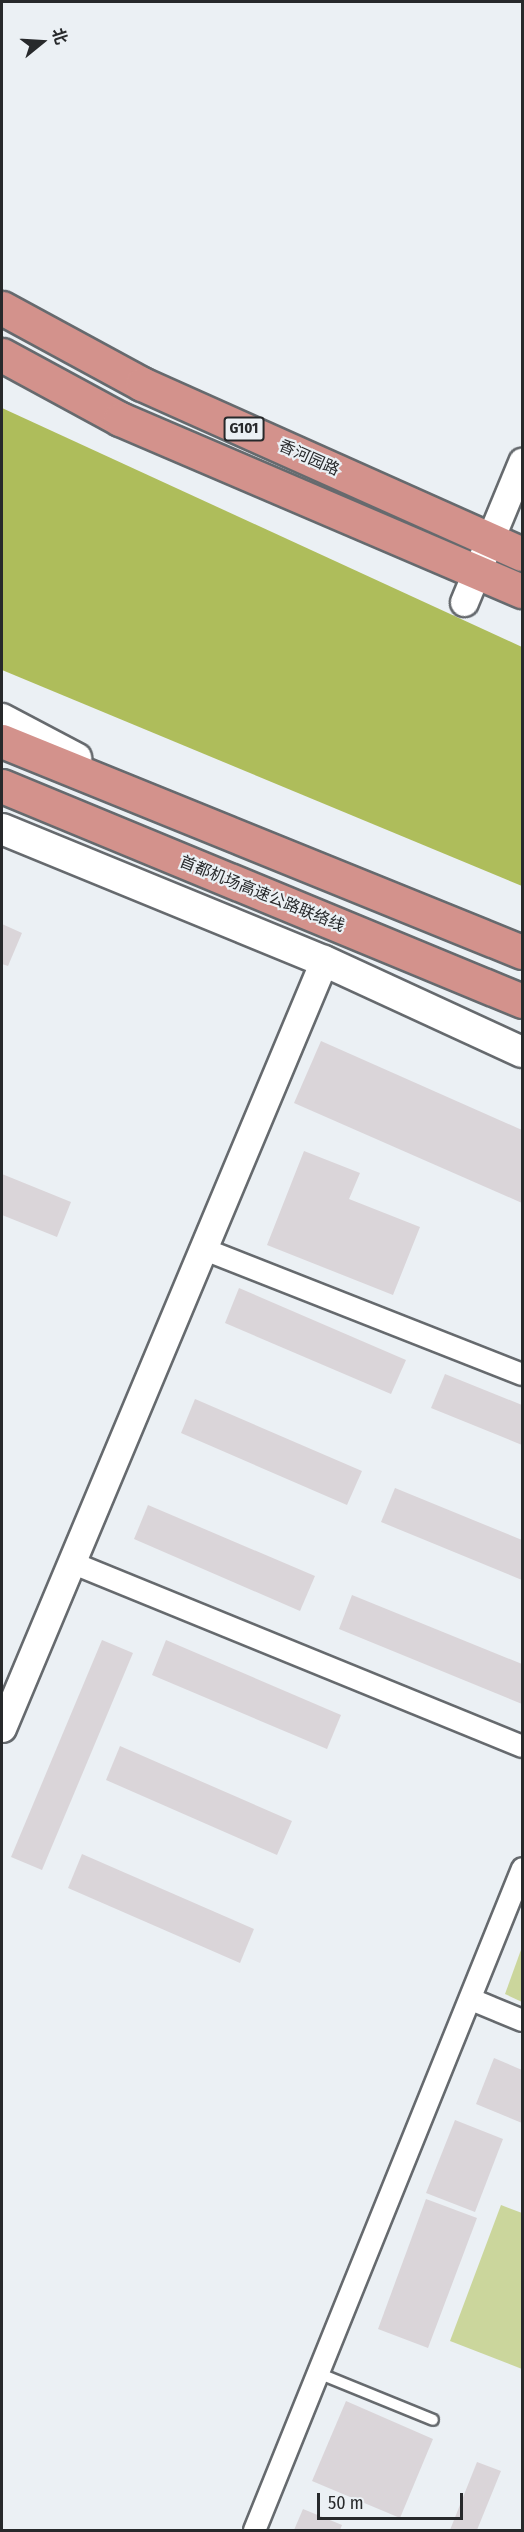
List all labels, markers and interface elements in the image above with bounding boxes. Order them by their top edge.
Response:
north arrow [12,12,72,72]
text: 北 [48,26,71,47]
road number: G101 [223,417,265,441]
street label: 香河园路 [276,436,342,480]
street label: 首都机场高速公路联络线 [177,852,347,936]
scale bar [320,2481,466,2519]
text: 50 m [328,2492,364,2514]

